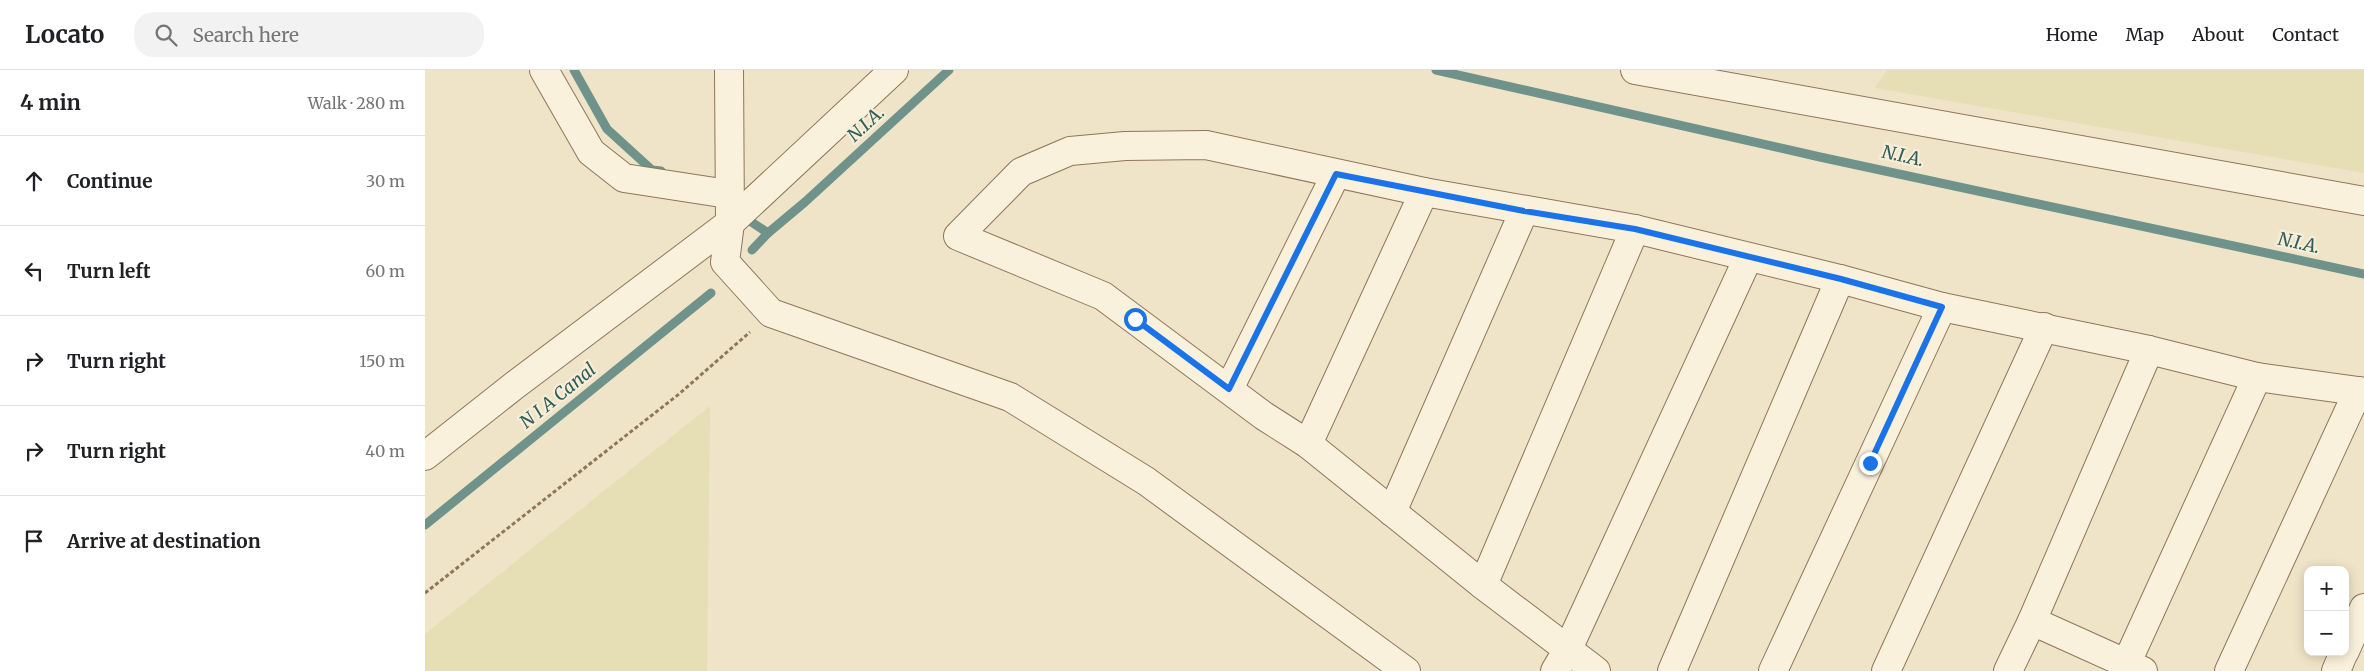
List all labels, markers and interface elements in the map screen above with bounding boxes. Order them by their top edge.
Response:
search box [134,12,484,57]
text: Locato [25,19,104,50]
icon: search [152,21,180,49]
text: Search here [192,23,299,47]
text: Home [2046,23,2098,46]
text: Map [2126,23,2164,46]
text: About [2192,23,2244,46]
text: Contact [2272,23,2339,46]
text: 4 min [20,89,81,116]
text: Walk · 280 m [308,93,405,113]
water label: N.I.A. [842,101,889,147]
water label: N.I.A. [1880,140,1926,171]
icon: ahead [20,167,48,195]
text: Continue [67,169,153,193]
text: 30 m [366,171,405,191]
water label: N.I.A. [2276,227,2322,258]
icon: left [20,257,48,285]
text: Turn left [67,259,151,283]
text: 60 m [365,261,405,281]
route start [1124,308,1147,331]
icon: right [20,347,48,375]
text: Turn right [67,349,166,373]
text: 150 m [359,351,405,371]
water label: N I A Canal [515,358,600,433]
icon: right [20,437,48,465]
text: Turn right [67,439,166,463]
text: 40 m [365,441,405,461]
route end [1859,452,1882,475]
icon: arrive [20,527,48,555]
text: Arrive at destination [67,529,261,553]
map controls [2304,566,2349,656]
button: + [2304,566,2349,611]
button: − [2304,611,2349,656]

